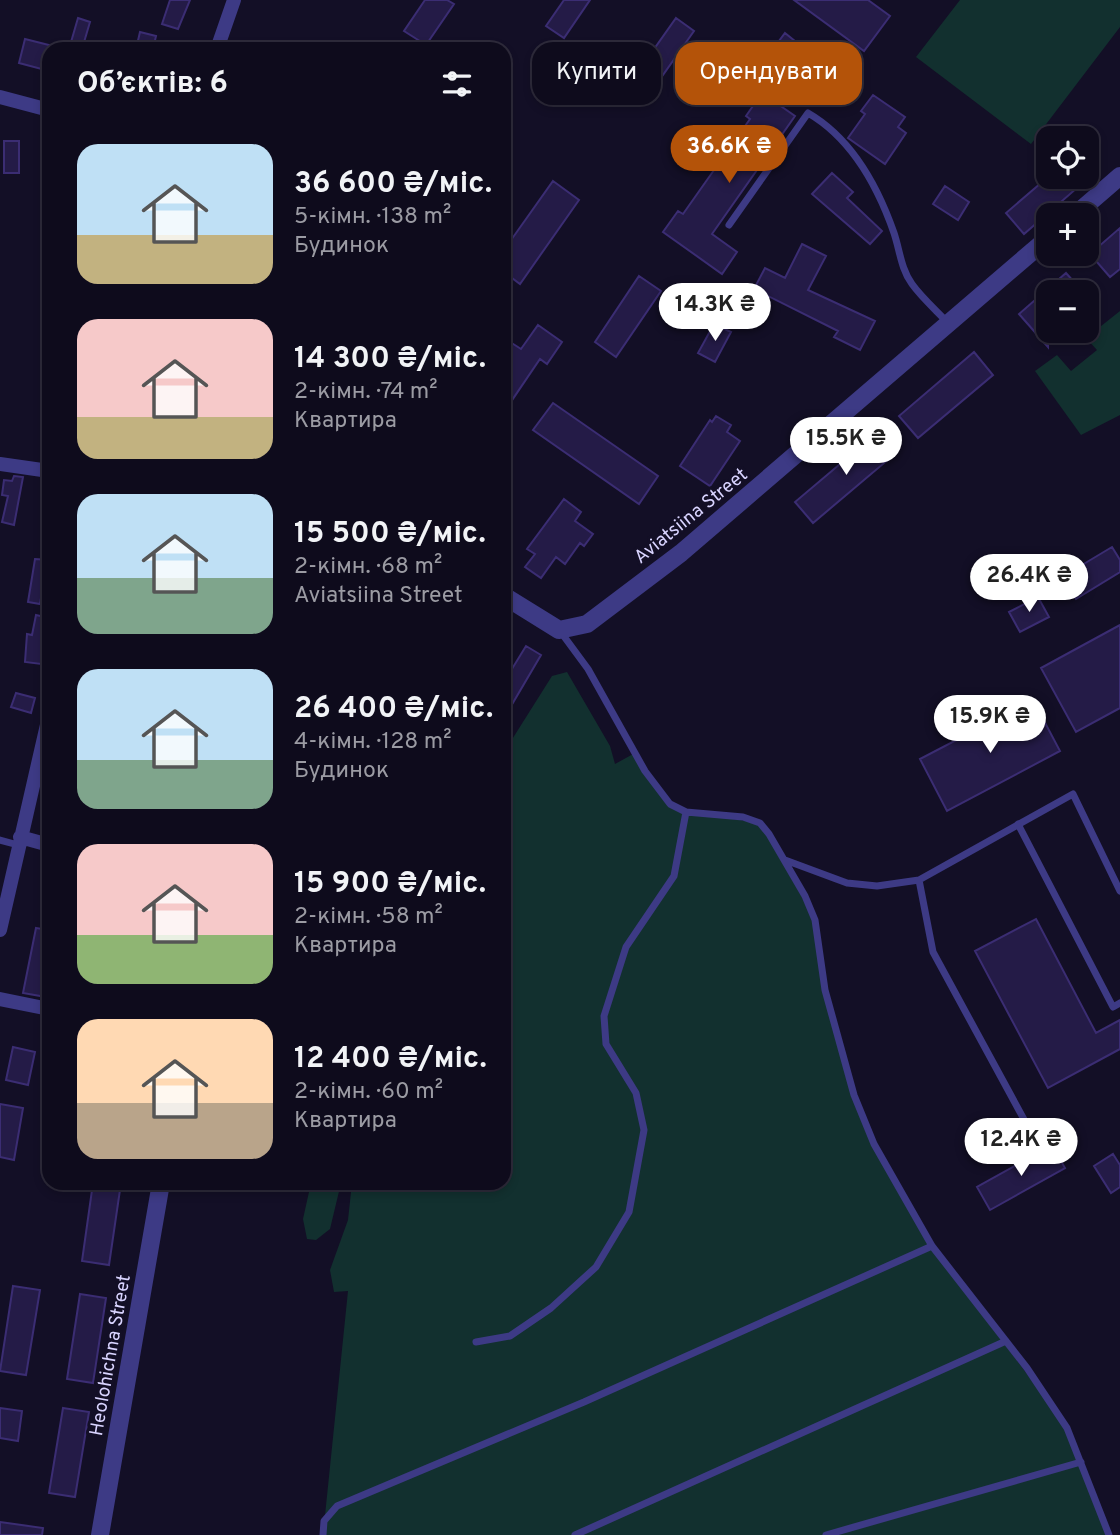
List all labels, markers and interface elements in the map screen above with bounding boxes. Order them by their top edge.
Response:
chip: Купити [532,42,661,105]
chip: Орендувати [675,42,862,105]
icon: filters [438,65,476,103]
text: Об’єктів: 6 [77,66,228,103]
pin: 36.6K ₴ [664,125,794,185]
map controls [1036,126,1099,343]
button: locate [1036,126,1099,189]
text: 36.6K ₴ [687,133,771,162]
text: 36 600 ₴/міс. [294,166,492,203]
icon: home [133,172,217,256]
text: 5-кімн. · 138 m² [294,203,451,232]
button: + [1036,203,1099,266]
text: Будинок [294,232,389,261]
button: − [1036,280,1099,343]
pin: 14.3K ₴ [650,284,780,343]
text: 14.3K ₴ [675,291,755,320]
text: 14 300 ₴/міс. [294,341,486,378]
icon: home [133,347,217,431]
text: 2-кімн. · 74 m² [294,378,438,407]
text: Квартира [294,407,397,436]
pin: 15.5K ₴ [781,418,911,477]
text: 15.5K ₴ [806,425,886,454]
street label: Aviatsiina Street [630,463,753,570]
text: 15 500 ₴/міс. [294,516,486,553]
icon: home [133,522,217,606]
text: 2-кімн. · 68 m² [294,553,442,582]
pin: 26.4K ₴ [964,554,1094,614]
text: 26.4K ₴ [986,562,1072,591]
text: Aviatsiina Street [294,582,463,611]
text: 26 400 ₴/міс. [294,691,493,728]
pin: 15.9K ₴ [925,696,1055,755]
icon: home [133,697,217,781]
text: 15.9K ₴ [950,703,1030,732]
text: 4-кімн. · 128 m² [294,728,452,757]
text: Будинок [294,757,389,786]
text: 15 900 ₴/міс. [294,866,486,903]
icon: home [133,872,217,956]
text: 2-кімн. · 58 m² [294,903,443,932]
text: Квартира [294,932,397,961]
text: 12 400 ₴/міс. [294,1041,487,1078]
icon: home [133,1047,217,1131]
text: 2-кімн. · 60 m² [294,1078,443,1107]
text: Квартира [294,1107,397,1136]
pin: 12.4K ₴ [956,1118,1086,1178]
text: 12.4K ₴ [981,1126,1061,1155]
street label: Heolohichna Street [85,1273,137,1438]

